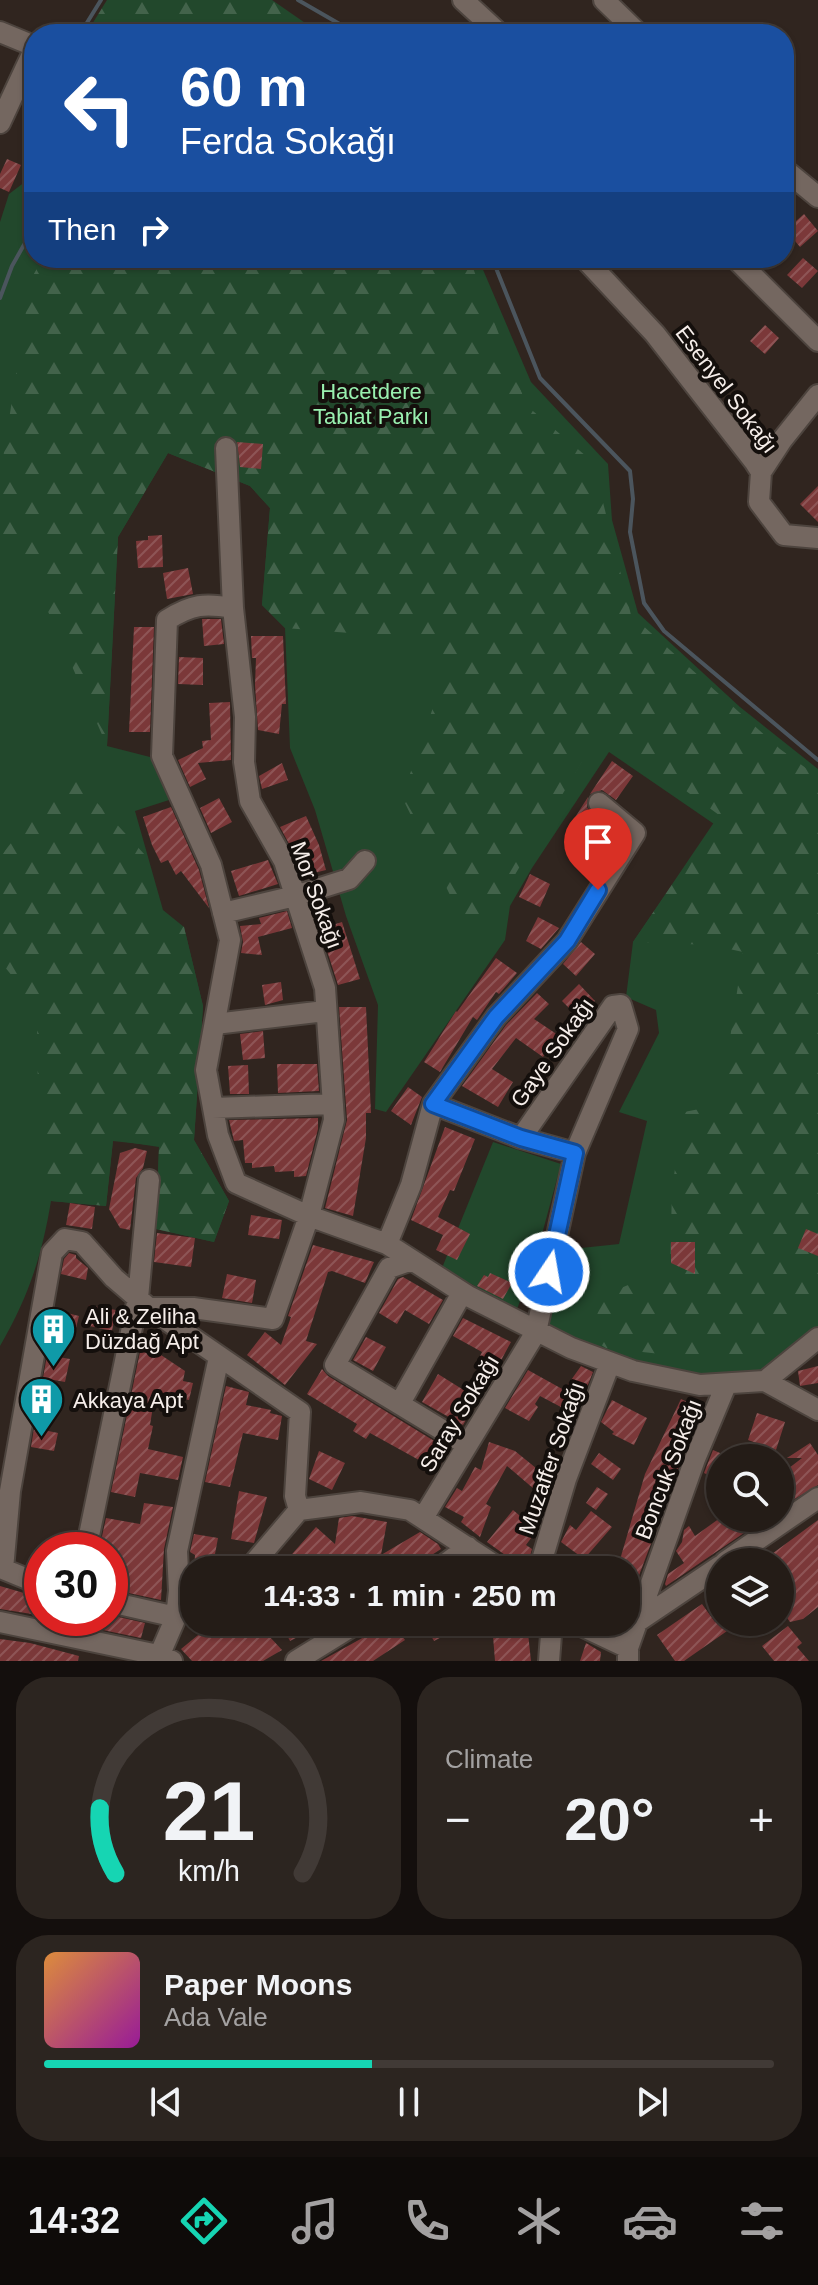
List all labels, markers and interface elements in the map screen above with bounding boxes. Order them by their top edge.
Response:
text: 60 m [180,55,308,118]
icon: left [48,56,152,160]
text: Ferda Sokağı [180,121,396,162]
icon: right [132,208,176,252]
text: Then [48,213,116,246]
street label: Esenyel Sokağı [671,321,783,458]
park label: Hacetdere Tabiat Parkı [313,379,429,429]
pin [564,808,632,890]
icon: arrive [576,820,620,864]
street label: Mor Sokağı [286,838,348,952]
street label: Gaye Sokağı [506,993,599,1112]
position arrow [507,1230,591,1314]
place label: Ali & Zeliha Düzdağ Apt [85,1304,199,1354]
building icon: Ali & Zeliha Düzdağ Apt [30,1305,78,1368]
street label: Saray Sokağı [415,1350,504,1476]
building icon: Akkaya Apt [18,1376,66,1439]
street label: Muzaffer Sokağı [514,1379,589,1538]
place label: Akkaya Apt [73,1388,183,1413]
street label: Boncuk Sokağı [630,1396,707,1543]
map controls [706,1444,794,1636]
button: search [706,1444,794,1532]
speed limit sign: 30 [24,1532,128,1636]
button: layers [706,1548,794,1636]
text: 14:33 · 1 min · 250 m [263,1579,557,1612]
text: Climate [445,1744,533,1774]
text: 21 [162,1765,255,1858]
text: 20° [564,1786,655,1853]
text: − [445,1795,471,1844]
text: + [748,1795,774,1844]
text: km/h [178,1855,239,1887]
text: Paper Moons [164,1968,352,2001]
text: Ada Vale [164,2002,268,2032]
icon: previous [144,2080,188,2124]
icon: pause [387,2080,431,2124]
icon: next [630,2080,674,2124]
icon: directions [176,2193,232,2249]
icon: music [287,2193,343,2249]
icon: phone [399,2193,455,2249]
icon: climate [511,2193,567,2249]
icon: car [622,2193,678,2249]
icon: filters [734,2193,790,2249]
text: 14:32 [28,2200,120,2241]

